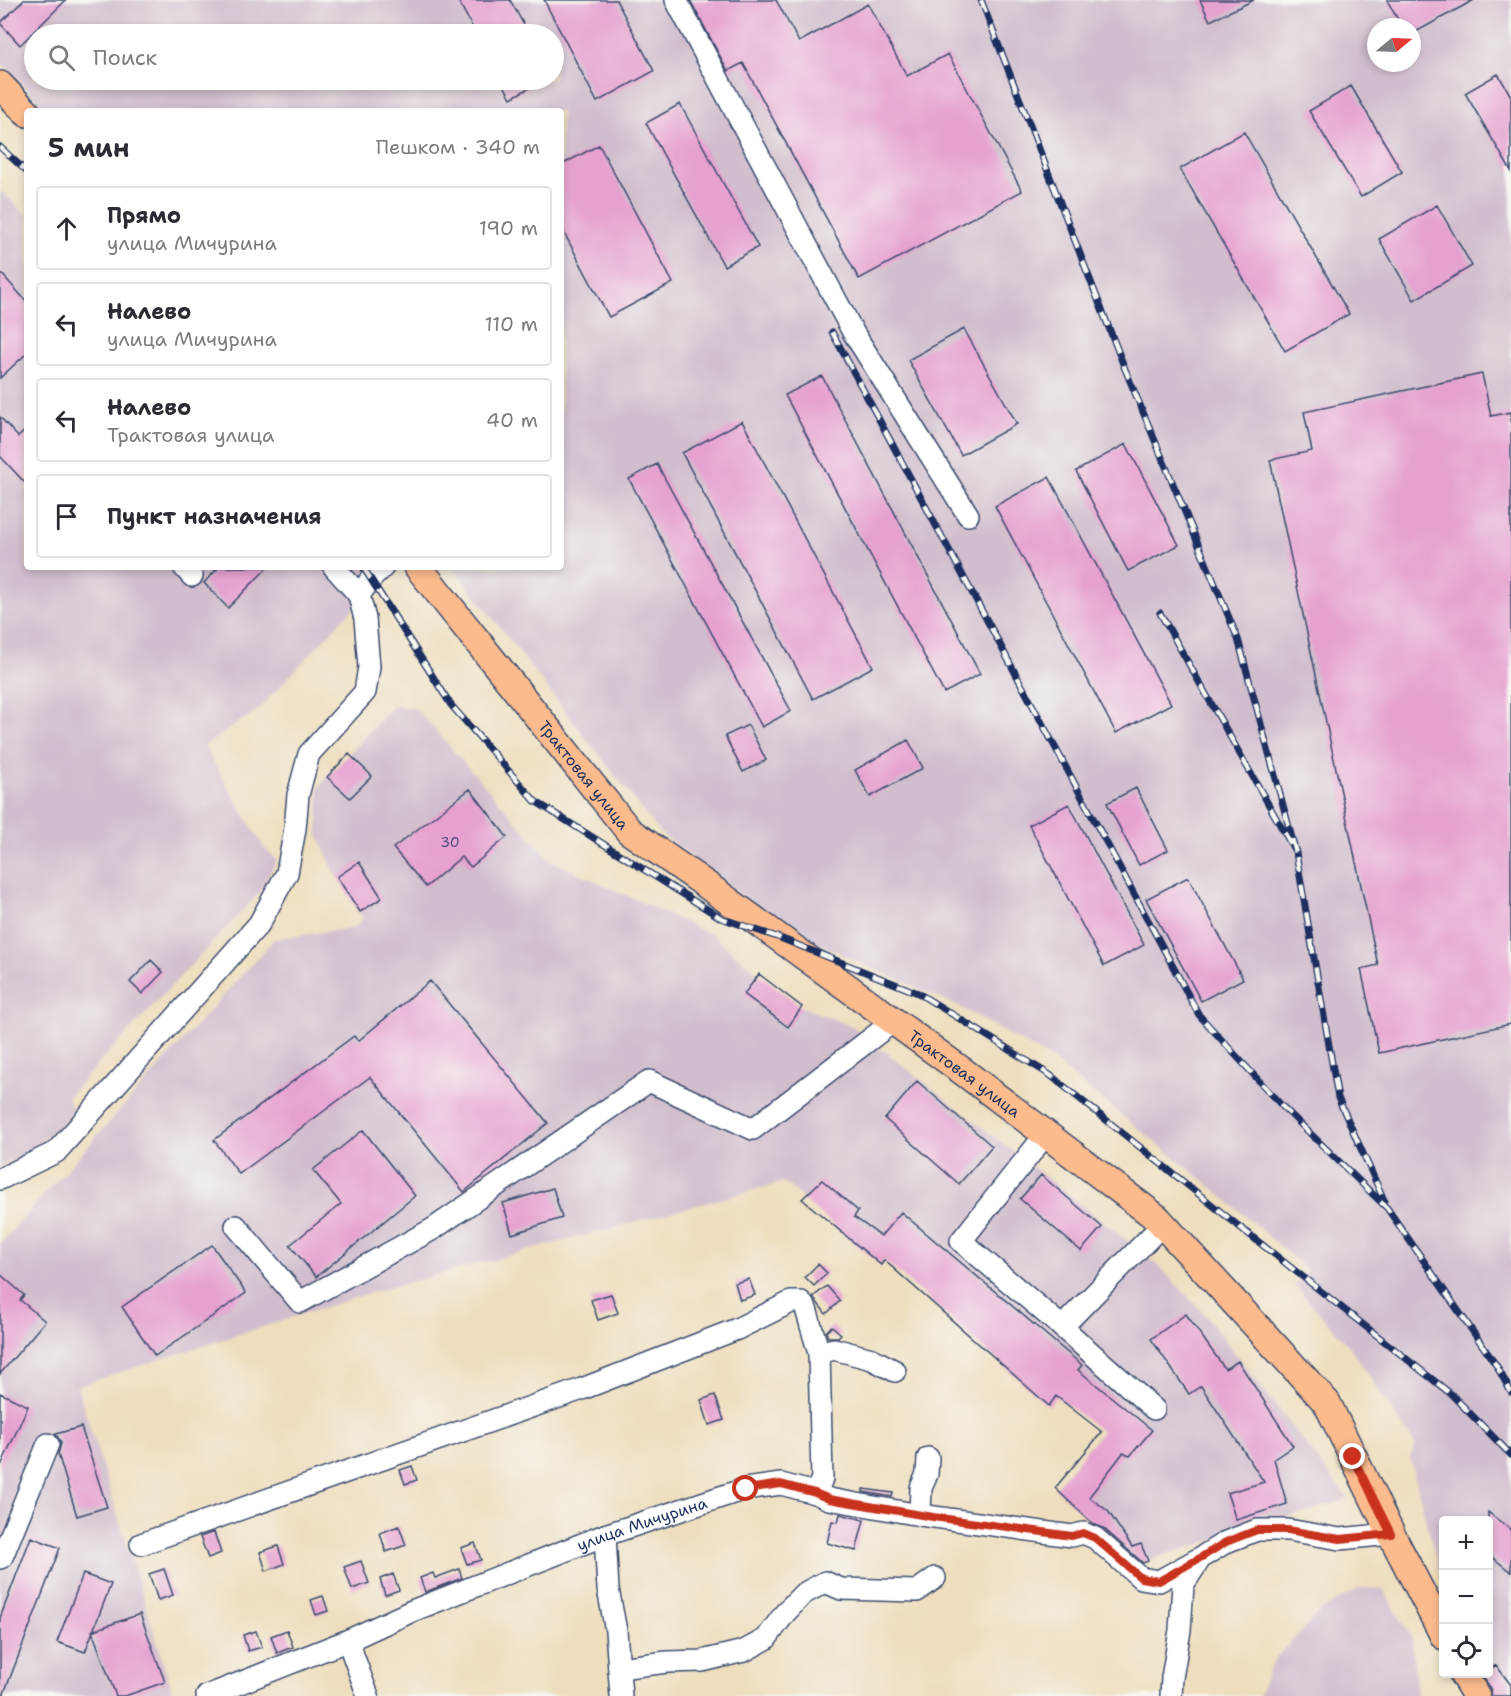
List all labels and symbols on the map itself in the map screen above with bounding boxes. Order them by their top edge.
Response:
north arrow [1367,18,1421,72]
street label: Трактовая улица [534,716,634,834]
house number: 30 [440,833,460,851]
street label: Трактовая улица [904,1025,1025,1122]
route end [1339,1443,1365,1469]
route start [732,1475,758,1501]
street label: улица Мичурина [574,1492,710,1556]

